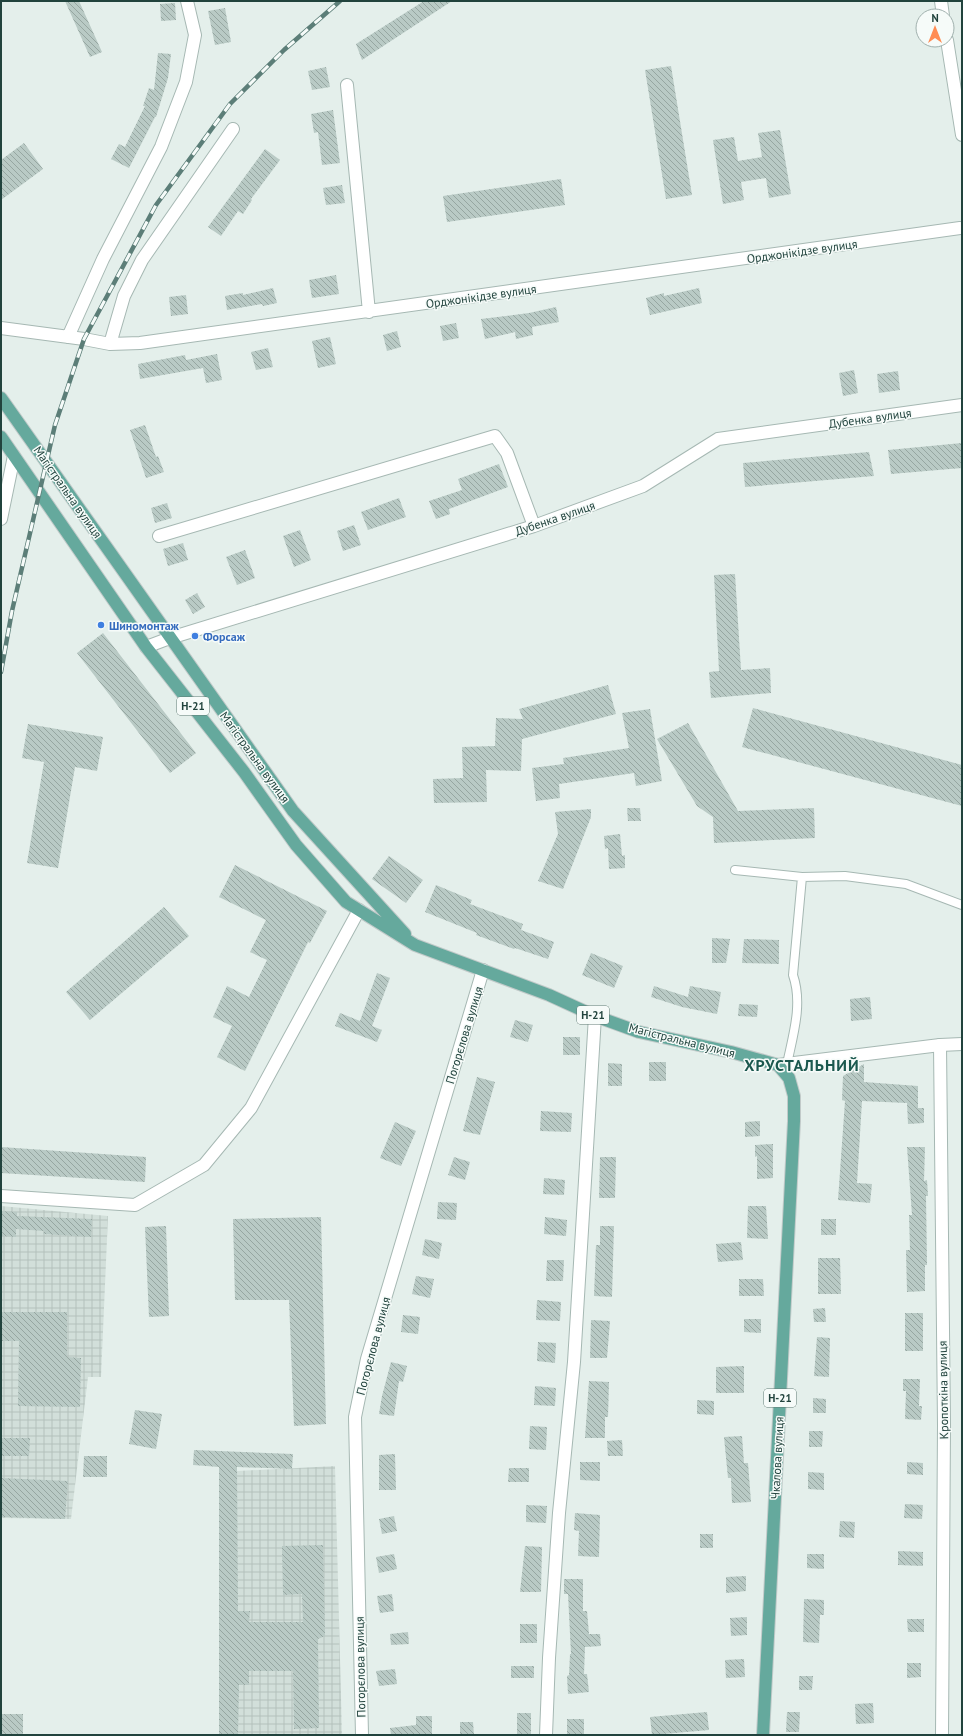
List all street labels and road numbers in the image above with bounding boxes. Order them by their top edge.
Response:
street label: Орджонікідзе вулиця [746,236,858,266]
street label: Орджонікідзе вулиця [425,281,537,311]
street label: Дубенка вулиця [828,405,912,431]
street label: Магістральна вулиця [31,443,105,541]
street label: Дубенка вулиця [513,497,597,539]
road number: Н-21 [177,697,209,715]
street label: Магістральна вулиця [217,708,293,806]
street label: Погорєлова вулиця [442,984,486,1086]
road number: Н-21 [577,1006,609,1024]
street label: Магістральна вулиця [627,1020,737,1060]
street label: Погорєлова вулиця [353,1295,393,1397]
street label: Кропоткіна вулиця [935,1341,951,1439]
road number: Н-21 [764,1389,796,1407]
street label: Чкалова вулиця [767,1416,787,1500]
street label: Погорєлова вулиця [352,1616,368,1718]

